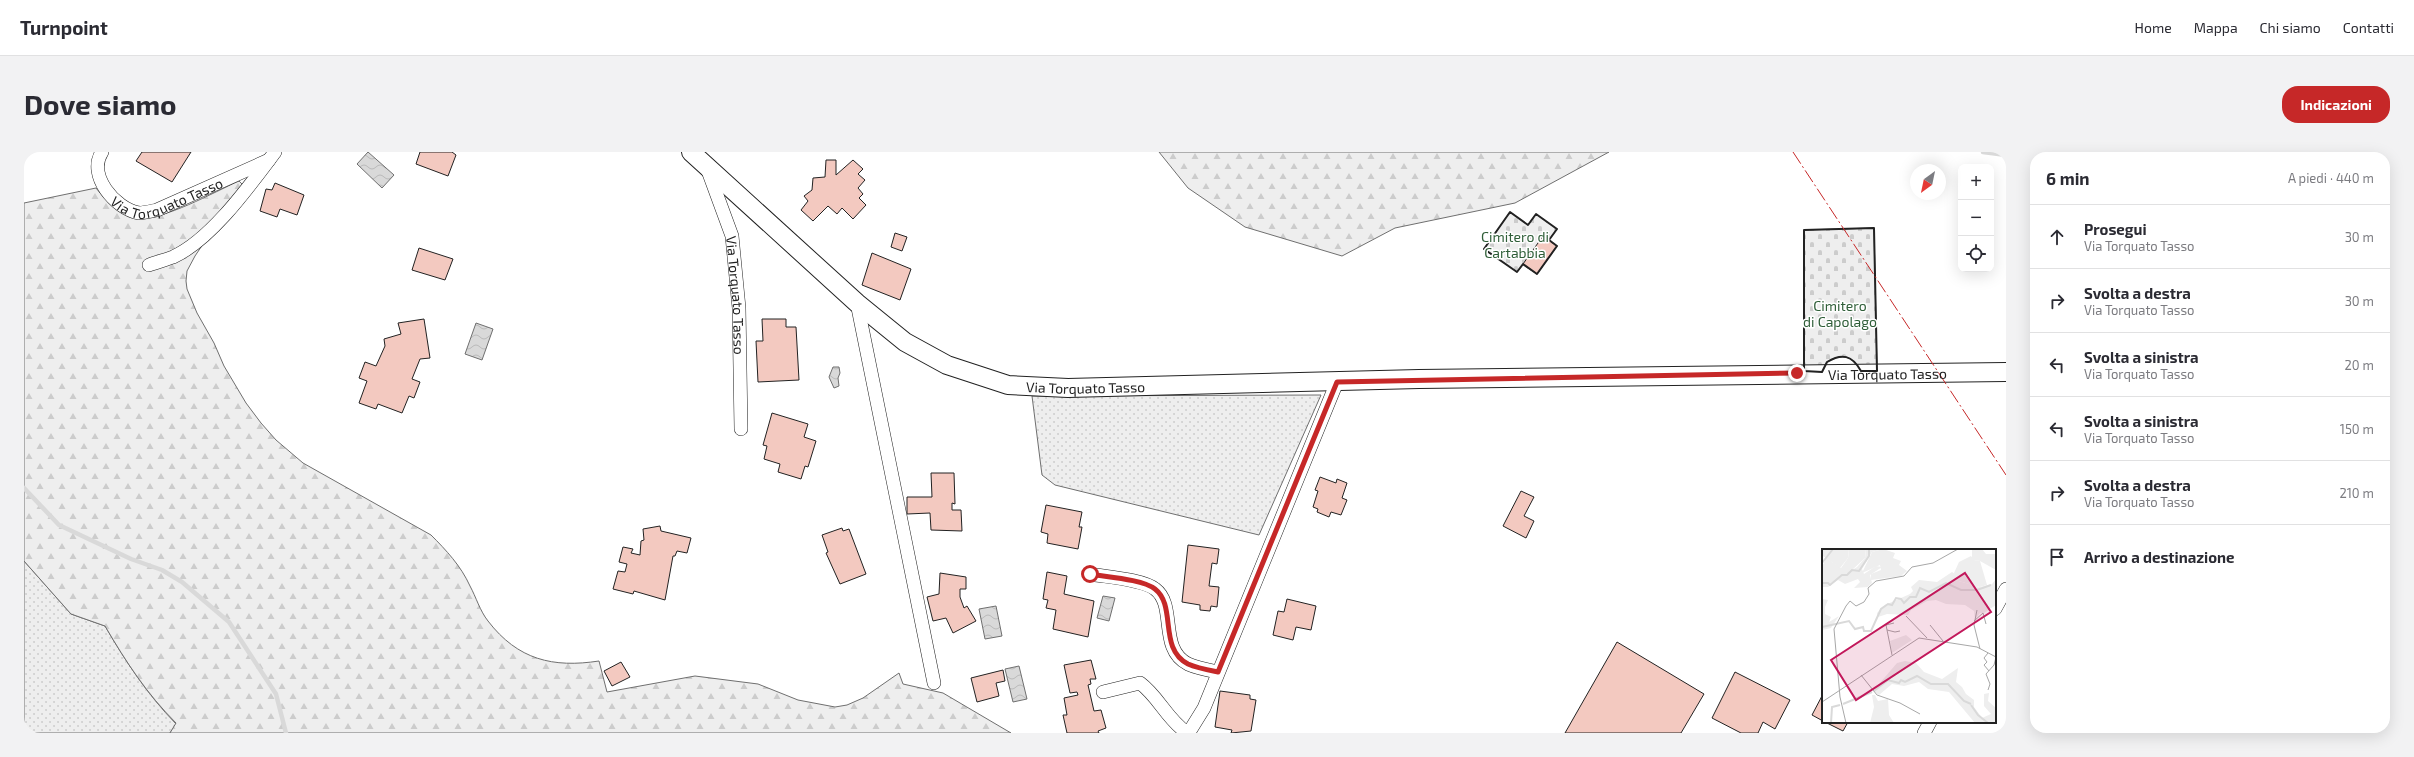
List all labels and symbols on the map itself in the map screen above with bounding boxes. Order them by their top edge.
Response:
north arrow [1910,164,1946,200]
street label: Via Torquato Tasso [108,173,225,222]
park label: Cimitero di Cartabbia [1481,228,1549,261]
street label: Via Torquato Tasso [724,235,748,355]
park label: Cimitero di Capolago [1803,297,1877,330]
route end [1788,364,1806,382]
street label: Via Torquato Tasso [1828,364,1947,383]
street label: Via Torquato Tasso [1026,377,1145,397]
inset map [1822,549,1996,723]
route start [1081,565,1099,583]

